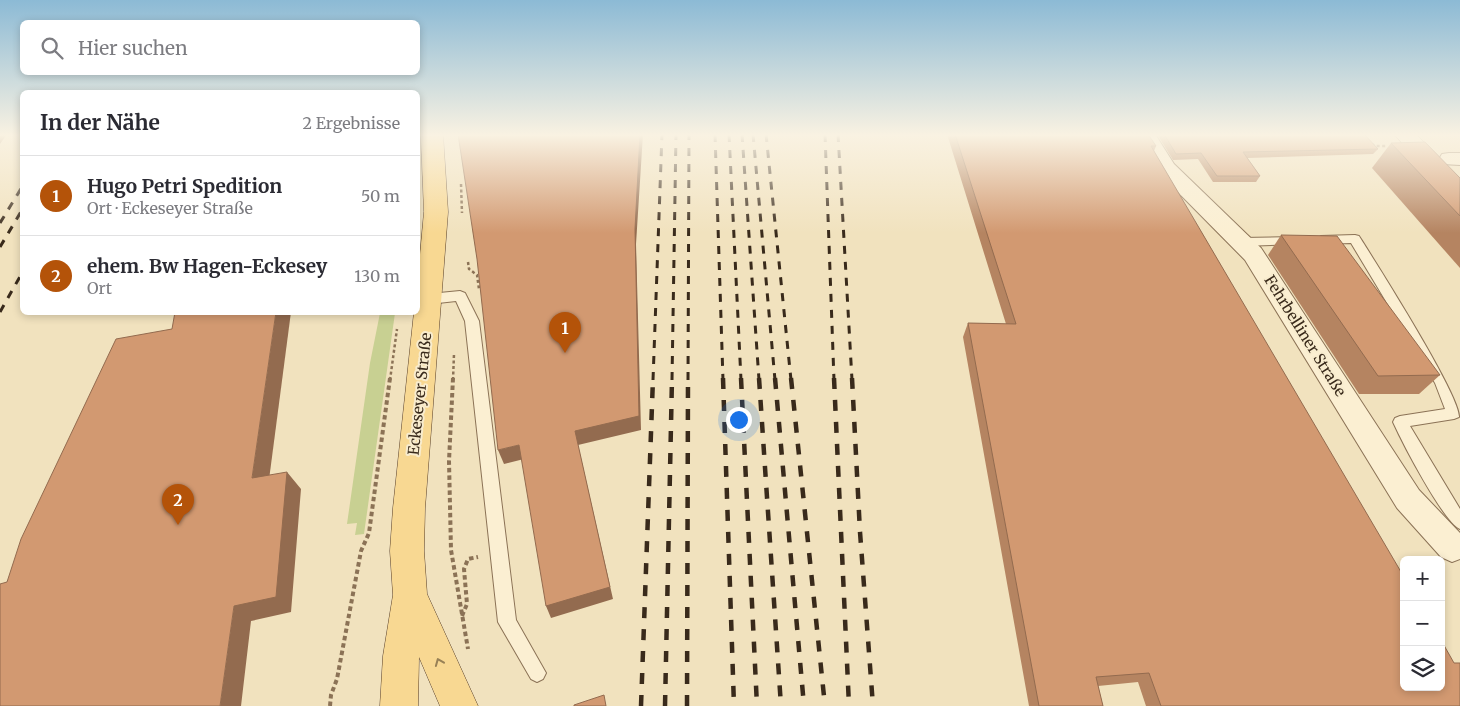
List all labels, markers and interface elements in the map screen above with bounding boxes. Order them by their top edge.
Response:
search box [20,20,420,75]
icon: search [38,34,66,62]
text: Hier suchen [78,36,188,60]
text: In der Nähe [40,109,160,136]
text: 2 Ergebnisse [302,113,400,133]
text: Hugo Petri Spedition [87,174,282,198]
text: 1 [52,186,60,206]
text: 50 m [361,186,400,206]
text: Ort · Eckeseyer Straße [87,198,253,218]
text: ehem. Bw Hagen-Eckesey [87,254,327,278]
text: 2 [51,266,61,286]
text: 130 m [354,266,400,286]
street label: Fehrbelliner Straße [1260,272,1350,400]
text: Ort [87,278,112,298]
pin: 1 [549,312,581,353]
street label: Eckeseyer Straße [404,331,435,456]
your location [726,407,752,433]
pin: 2 [162,484,194,525]
map controls [1400,556,1445,691]
button: + [1400,556,1445,601]
button: − [1400,601,1445,646]
button: layers [1400,646,1445,691]
one-way arrow [434,658,444,666]

